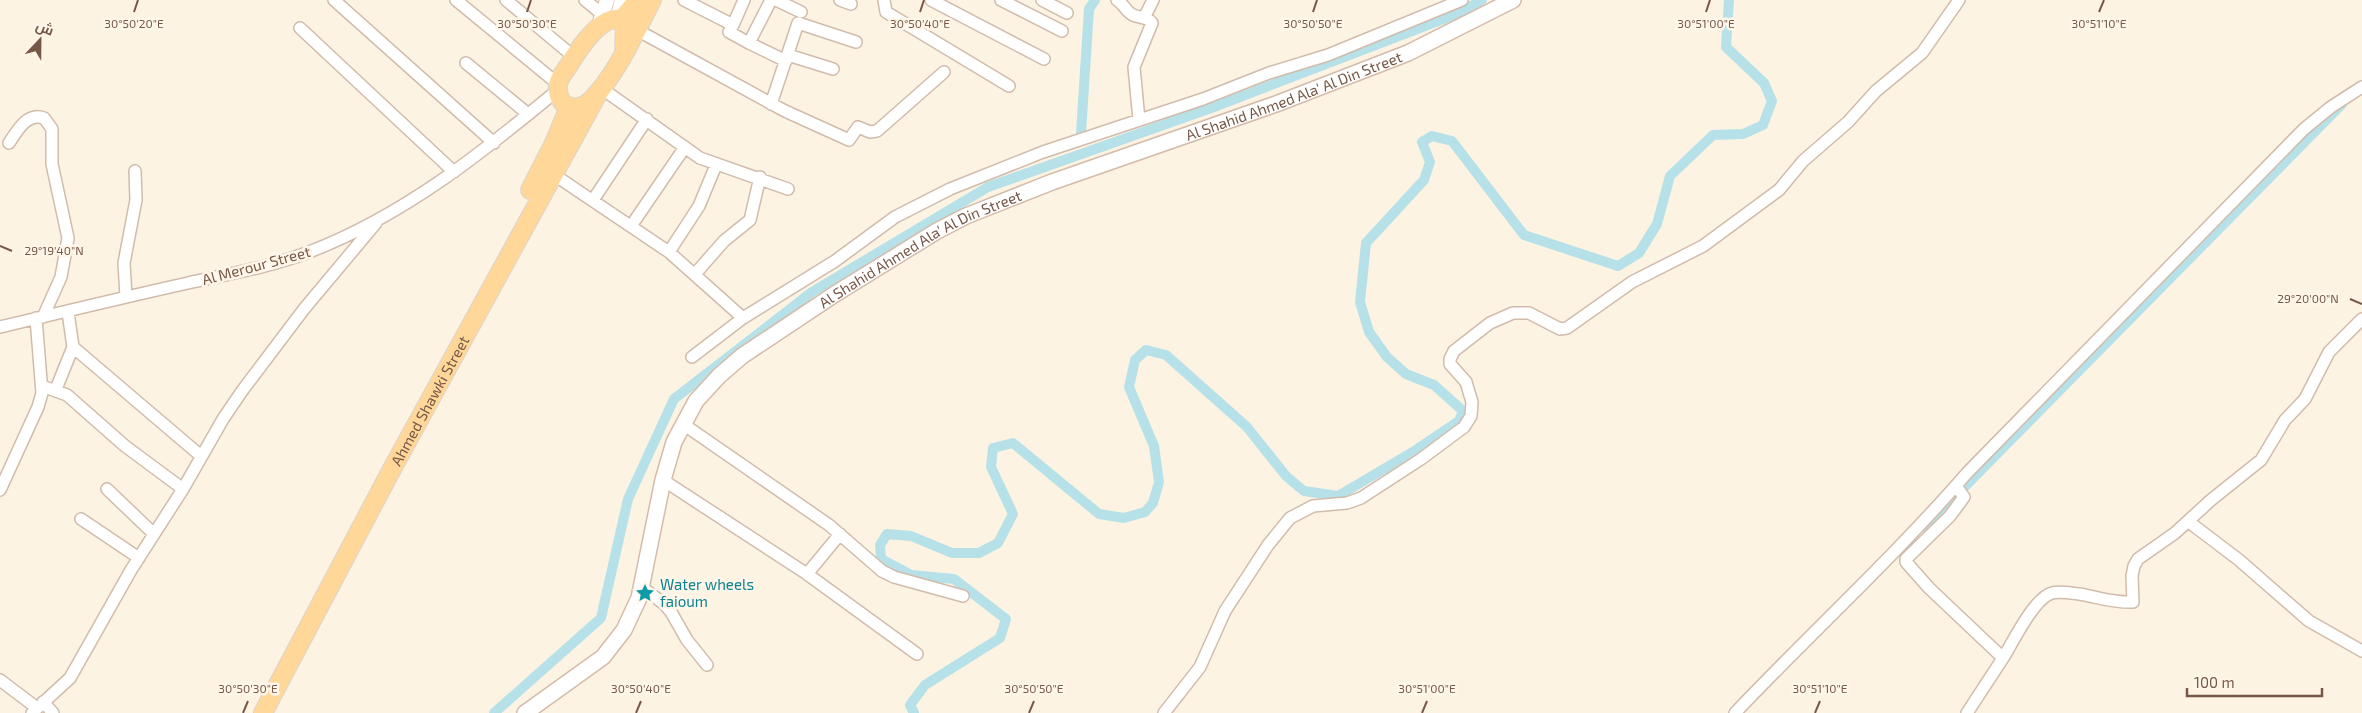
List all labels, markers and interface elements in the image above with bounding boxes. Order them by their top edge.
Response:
north arrow [15,15,65,65]
text: ش [33,16,57,40]
text: 30°50'20"E [104,16,164,30]
text: 30°50'30"E [497,16,557,30]
text: 30°50'40"E [890,16,950,30]
text: 30°50'50"E [1283,16,1343,30]
text: 30°51'00"E [1677,16,1735,30]
text: 30°51'10"E [2072,16,2127,30]
street label: Al Shahid Ahmed Ala' Al Din Street [1183,47,1405,144]
street label: Al Shahid Ahmed Ala' Al Din Street [815,186,1024,311]
street label: Al Merour Street [200,242,312,288]
text: 29°19'40"N [24,243,84,257]
text: 29°20'00"N [2277,291,2339,305]
street label: Ahmed Shawki Street [387,332,473,469]
place label: Water wheels faioum [660,575,754,610]
place icon: Water wheels faioum [634,582,656,604]
scale bar [2187,666,2322,698]
text: 100 m [2194,673,2235,691]
text: 30°50'30"E [218,681,278,695]
text: 30°50'40"E [611,681,671,695]
text: 30°50'50"E [1004,681,1064,695]
text: 30°51'00"E [1398,681,1456,695]
text: 30°51'10"E [1793,681,1848,695]

